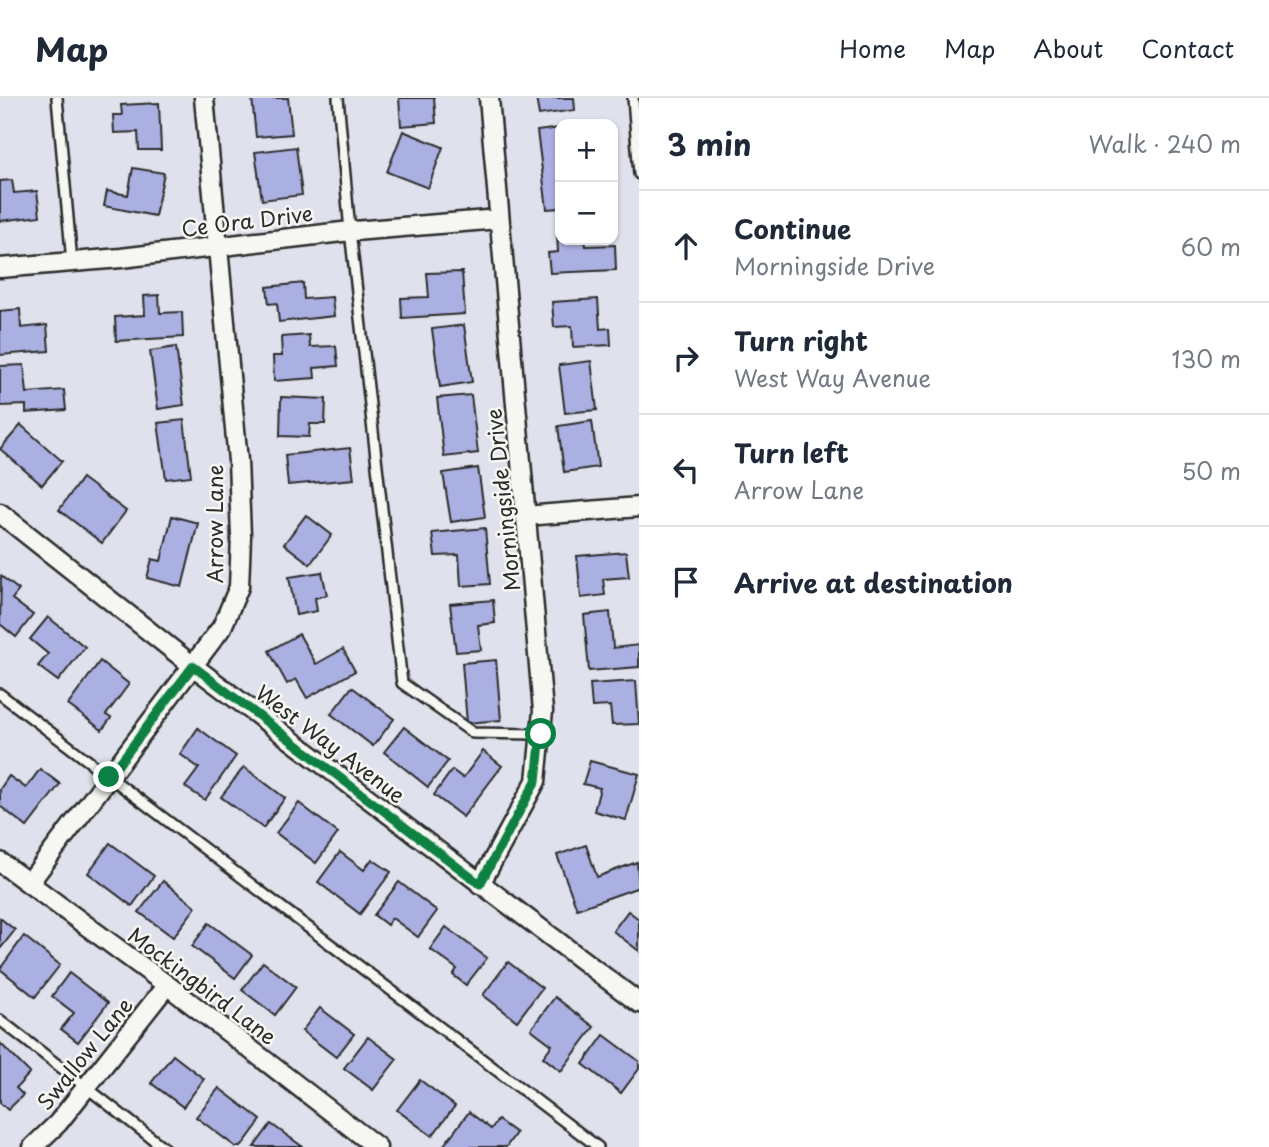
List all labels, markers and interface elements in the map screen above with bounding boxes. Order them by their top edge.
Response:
text: Map [35,23,108,73]
text: Home [839,30,906,66]
text: Map [944,30,995,66]
text: About [1033,30,1103,66]
text: Contact [1141,30,1234,66]
map controls [555,119,618,245]
button: + [555,119,618,182]
text: 3 min [667,121,752,166]
text: Walk · 240 m [1089,126,1241,161]
button: − [555,182,618,245]
street label: Ce Ora Drive [180,196,314,244]
text: Continue [734,209,851,248]
icon: ahead [667,227,705,265]
text: 60 m [1181,229,1241,264]
text: Morningside Drive [734,248,935,283]
text: Turn right [734,321,868,360]
icon: right [667,339,705,377]
text: 130 m [1171,341,1241,376]
text: West Way Avenue [734,360,931,395]
street label: Morningside Drive [476,407,528,593]
text: Turn left [734,433,849,472]
icon: left [667,451,705,489]
text: 50 m [1181,453,1241,488]
street label: Arrow Lane [198,465,230,583]
text: Arrow Lane [734,472,864,507]
icon: arrive [667,563,705,601]
text: Arrive at destination [734,563,1013,602]
street label: West Way Avenue [250,676,412,810]
route start [525,718,556,749]
route end [93,761,124,792]
street label: Mockingbird Lane [122,918,284,1052]
street label: Swallow Lane [28,990,140,1116]

